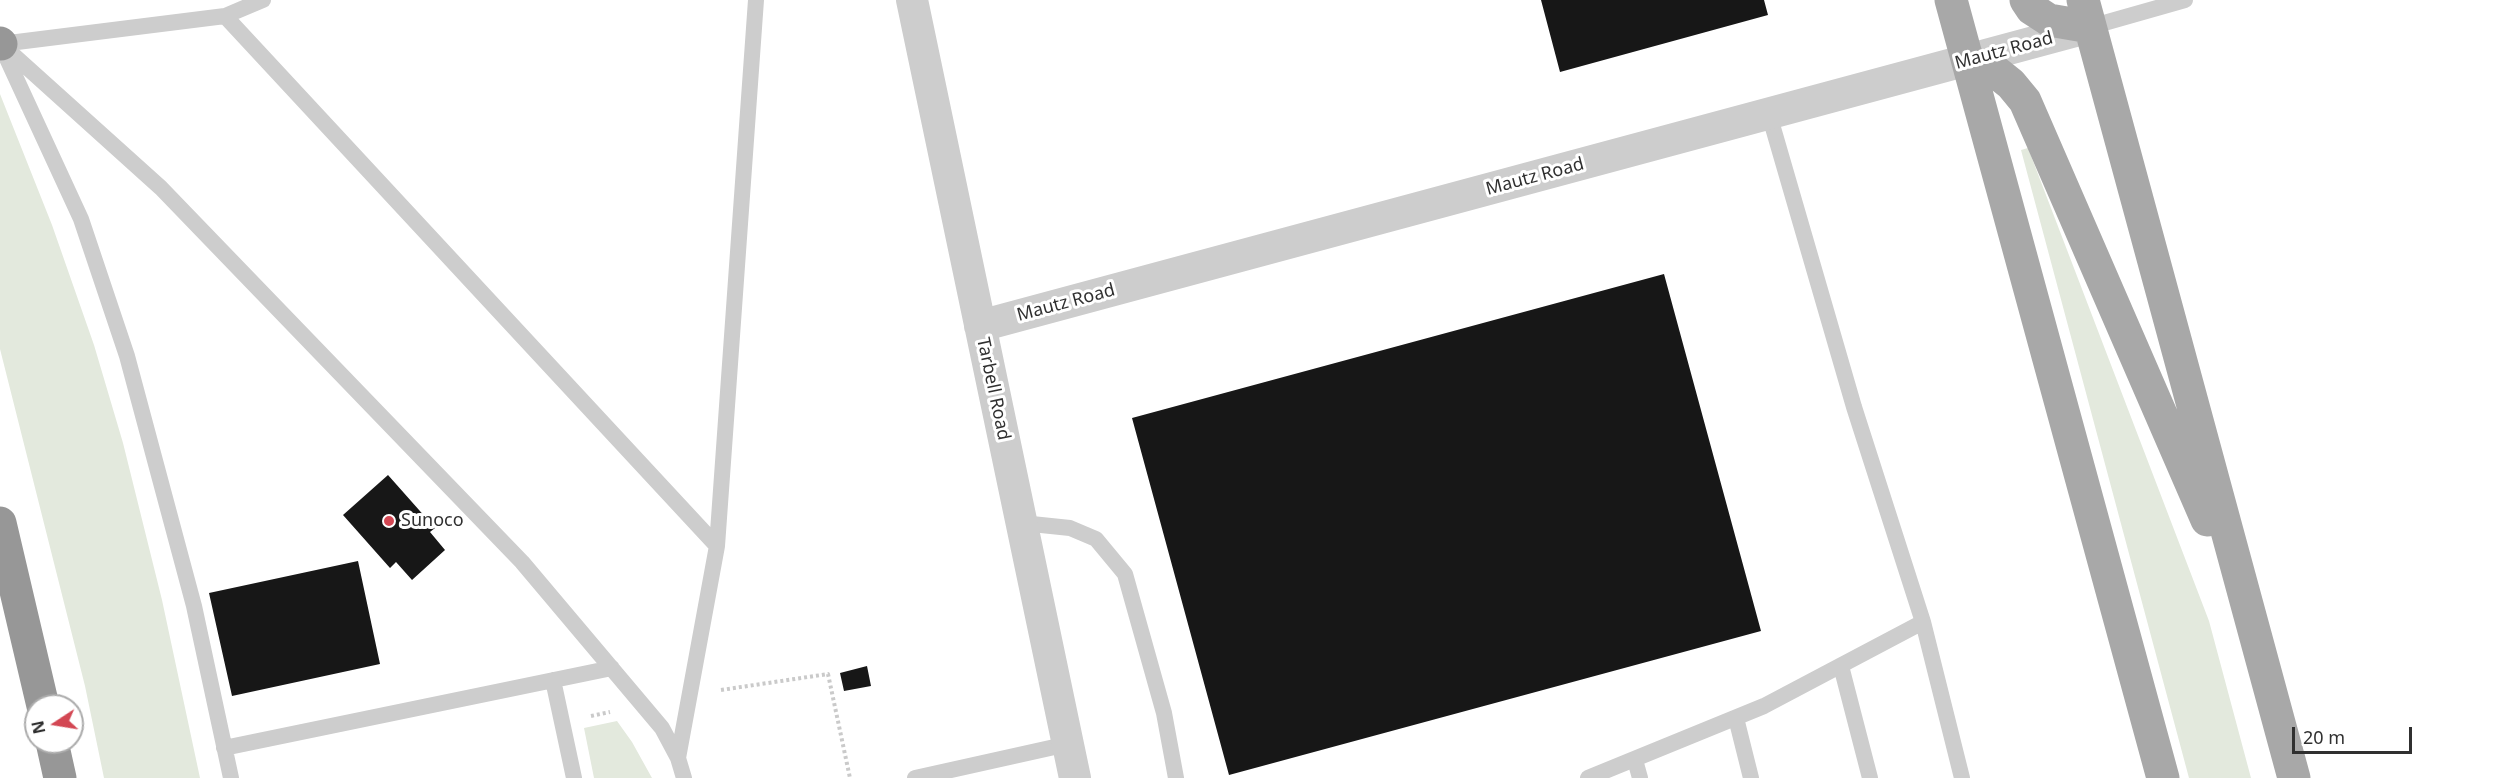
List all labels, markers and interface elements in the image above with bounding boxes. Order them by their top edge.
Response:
street label: Mautz Road [1953,28,2055,74]
street label: Mautz Road [1484,154,1586,200]
street label: Mautz Road [1015,280,1117,326]
street label: Tarbell Road [972,336,1014,442]
place label: Sunoco [401,510,464,532]
marker: Sunoco [382,514,396,528]
north arrow [24,694,84,754]
scale bar [2295,715,2415,753]
text: N [26,719,50,736]
text: 20 m [2303,725,2345,749]

